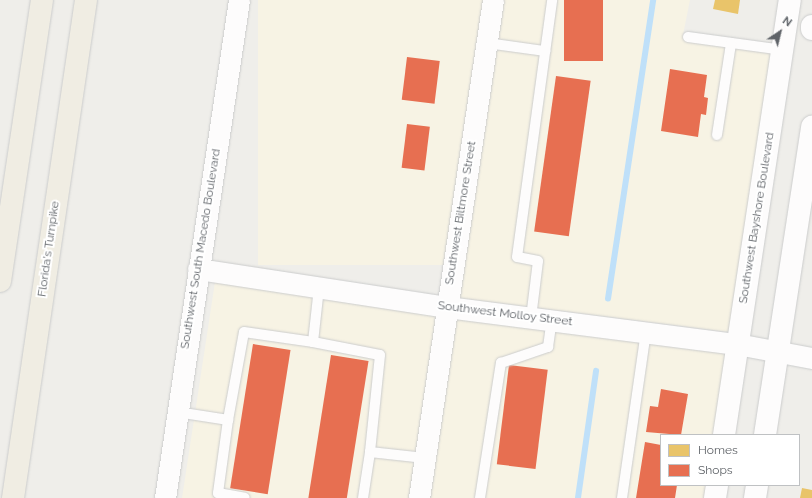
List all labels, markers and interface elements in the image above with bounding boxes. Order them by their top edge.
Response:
north arrow [760,12,800,52]
text: N [780,14,794,29]
street label: Southwest Bayshore Boulevard [736,131,778,305]
street label: Southwest Biltmore Street [443,140,479,286]
street label: Southwest South Macedo Boulevard [178,148,224,350]
street label: Florida's Turnpike [35,200,63,298]
street label: Southwest Molloy Street [437,299,573,329]
legend [660,434,800,486]
text: Homes [698,443,738,457]
text: Shops [698,463,733,477]

